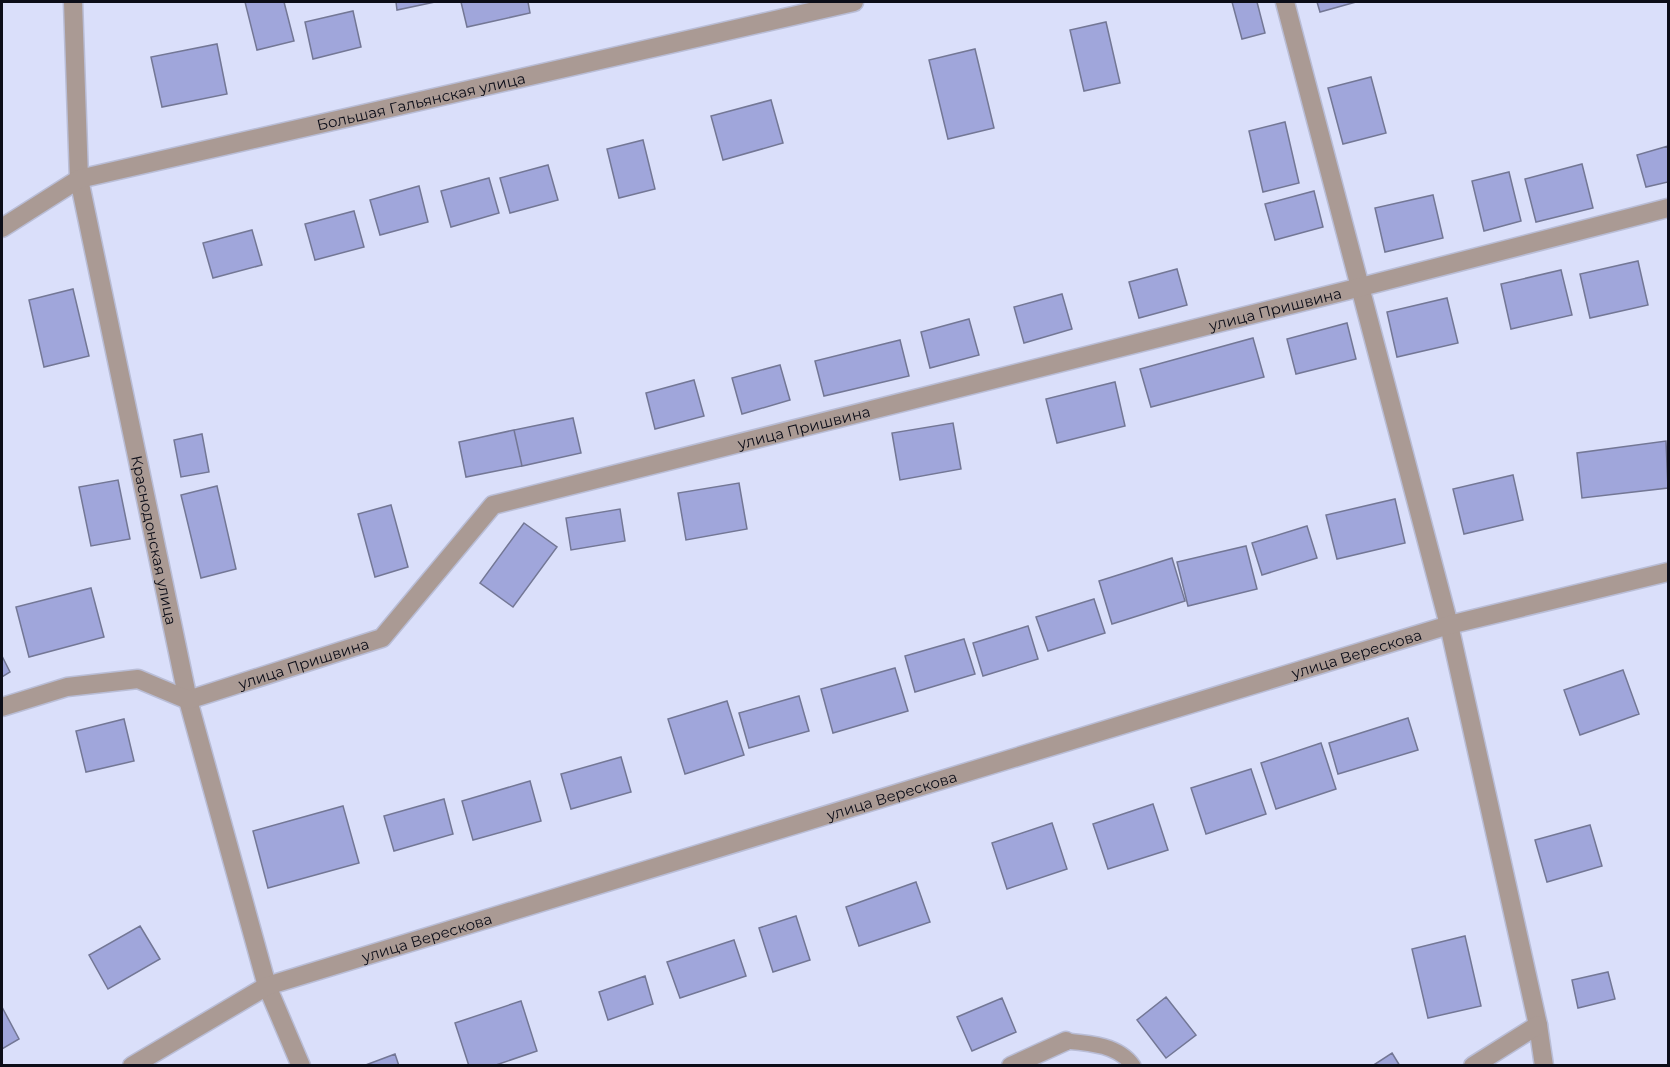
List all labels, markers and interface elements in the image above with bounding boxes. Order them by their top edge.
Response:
street label: Большая Гальянская улица [315,68,527,134]
street label: улица Пришвина [1206,283,1343,335]
street label: улица Пришвина [734,401,872,453]
street label: Краснодонская улица [128,454,182,627]
street label: улица Верескова [1288,624,1424,682]
street label: улица Пришвина [235,633,371,693]
street label: улица Верескова [823,766,959,824]
street label: улица Верескова [358,908,494,966]

